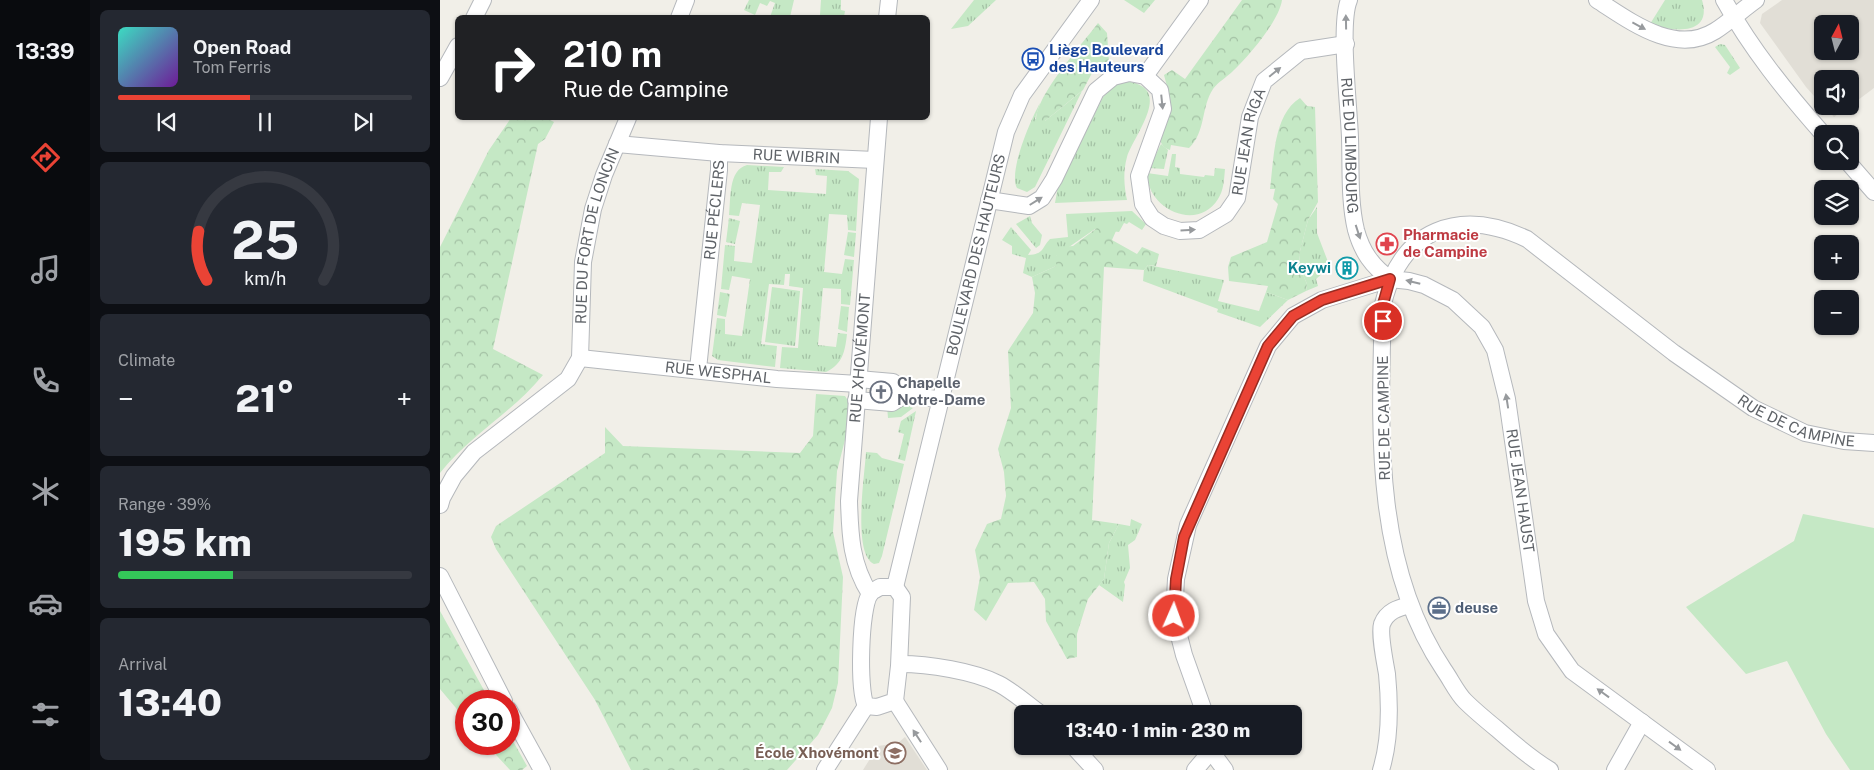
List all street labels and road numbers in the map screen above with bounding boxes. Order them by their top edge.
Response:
street label: RUE DU LIMBOURG [1338,77,1362,214]
street label: RUE JEAN RIGA [1229,85,1269,197]
street label: RUE DU FORT DE LONCIN [572,145,623,324]
street label: RUE WIBRIN [752,146,841,166]
street label: BOULEVARD DES HAUTEURS [943,152,1008,357]
street label: RUE PÉCLERS [701,160,727,261]
street label: RUE XHOVÉMONT [846,293,873,424]
street label: RUE DE CAMPINE [1374,355,1393,481]
street label: RUE WESPHAL [664,358,772,386]
street label: RUE DE CAMPINE [1735,391,1856,450]
street label: RUE JEAN HAUST [1503,428,1538,554]

